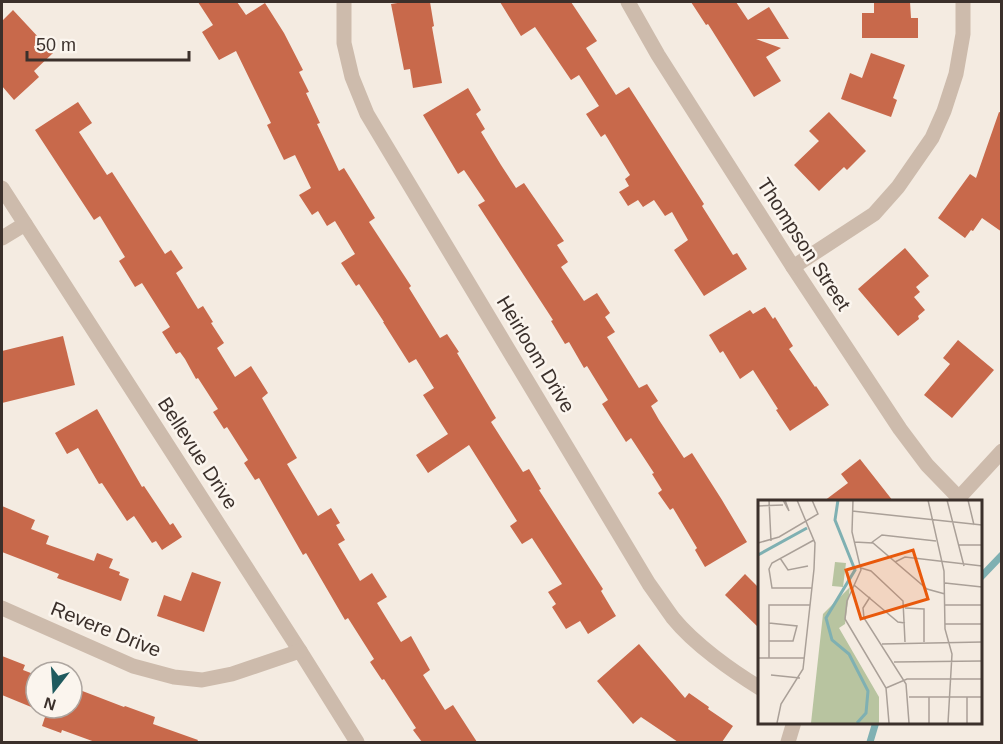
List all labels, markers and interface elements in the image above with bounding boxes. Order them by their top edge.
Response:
scale bar [27,24,189,62]
text: 50 m [36,35,76,55]
street label: Thompson Street [753,174,855,315]
street label: Heirloom Drive [493,292,579,416]
street label: Bellevue Drive [154,393,242,513]
inset map [758,500,982,723]
street label: Revere Drive [48,597,164,661]
north arrow [24,660,84,720]
text: N [42,694,58,714]

